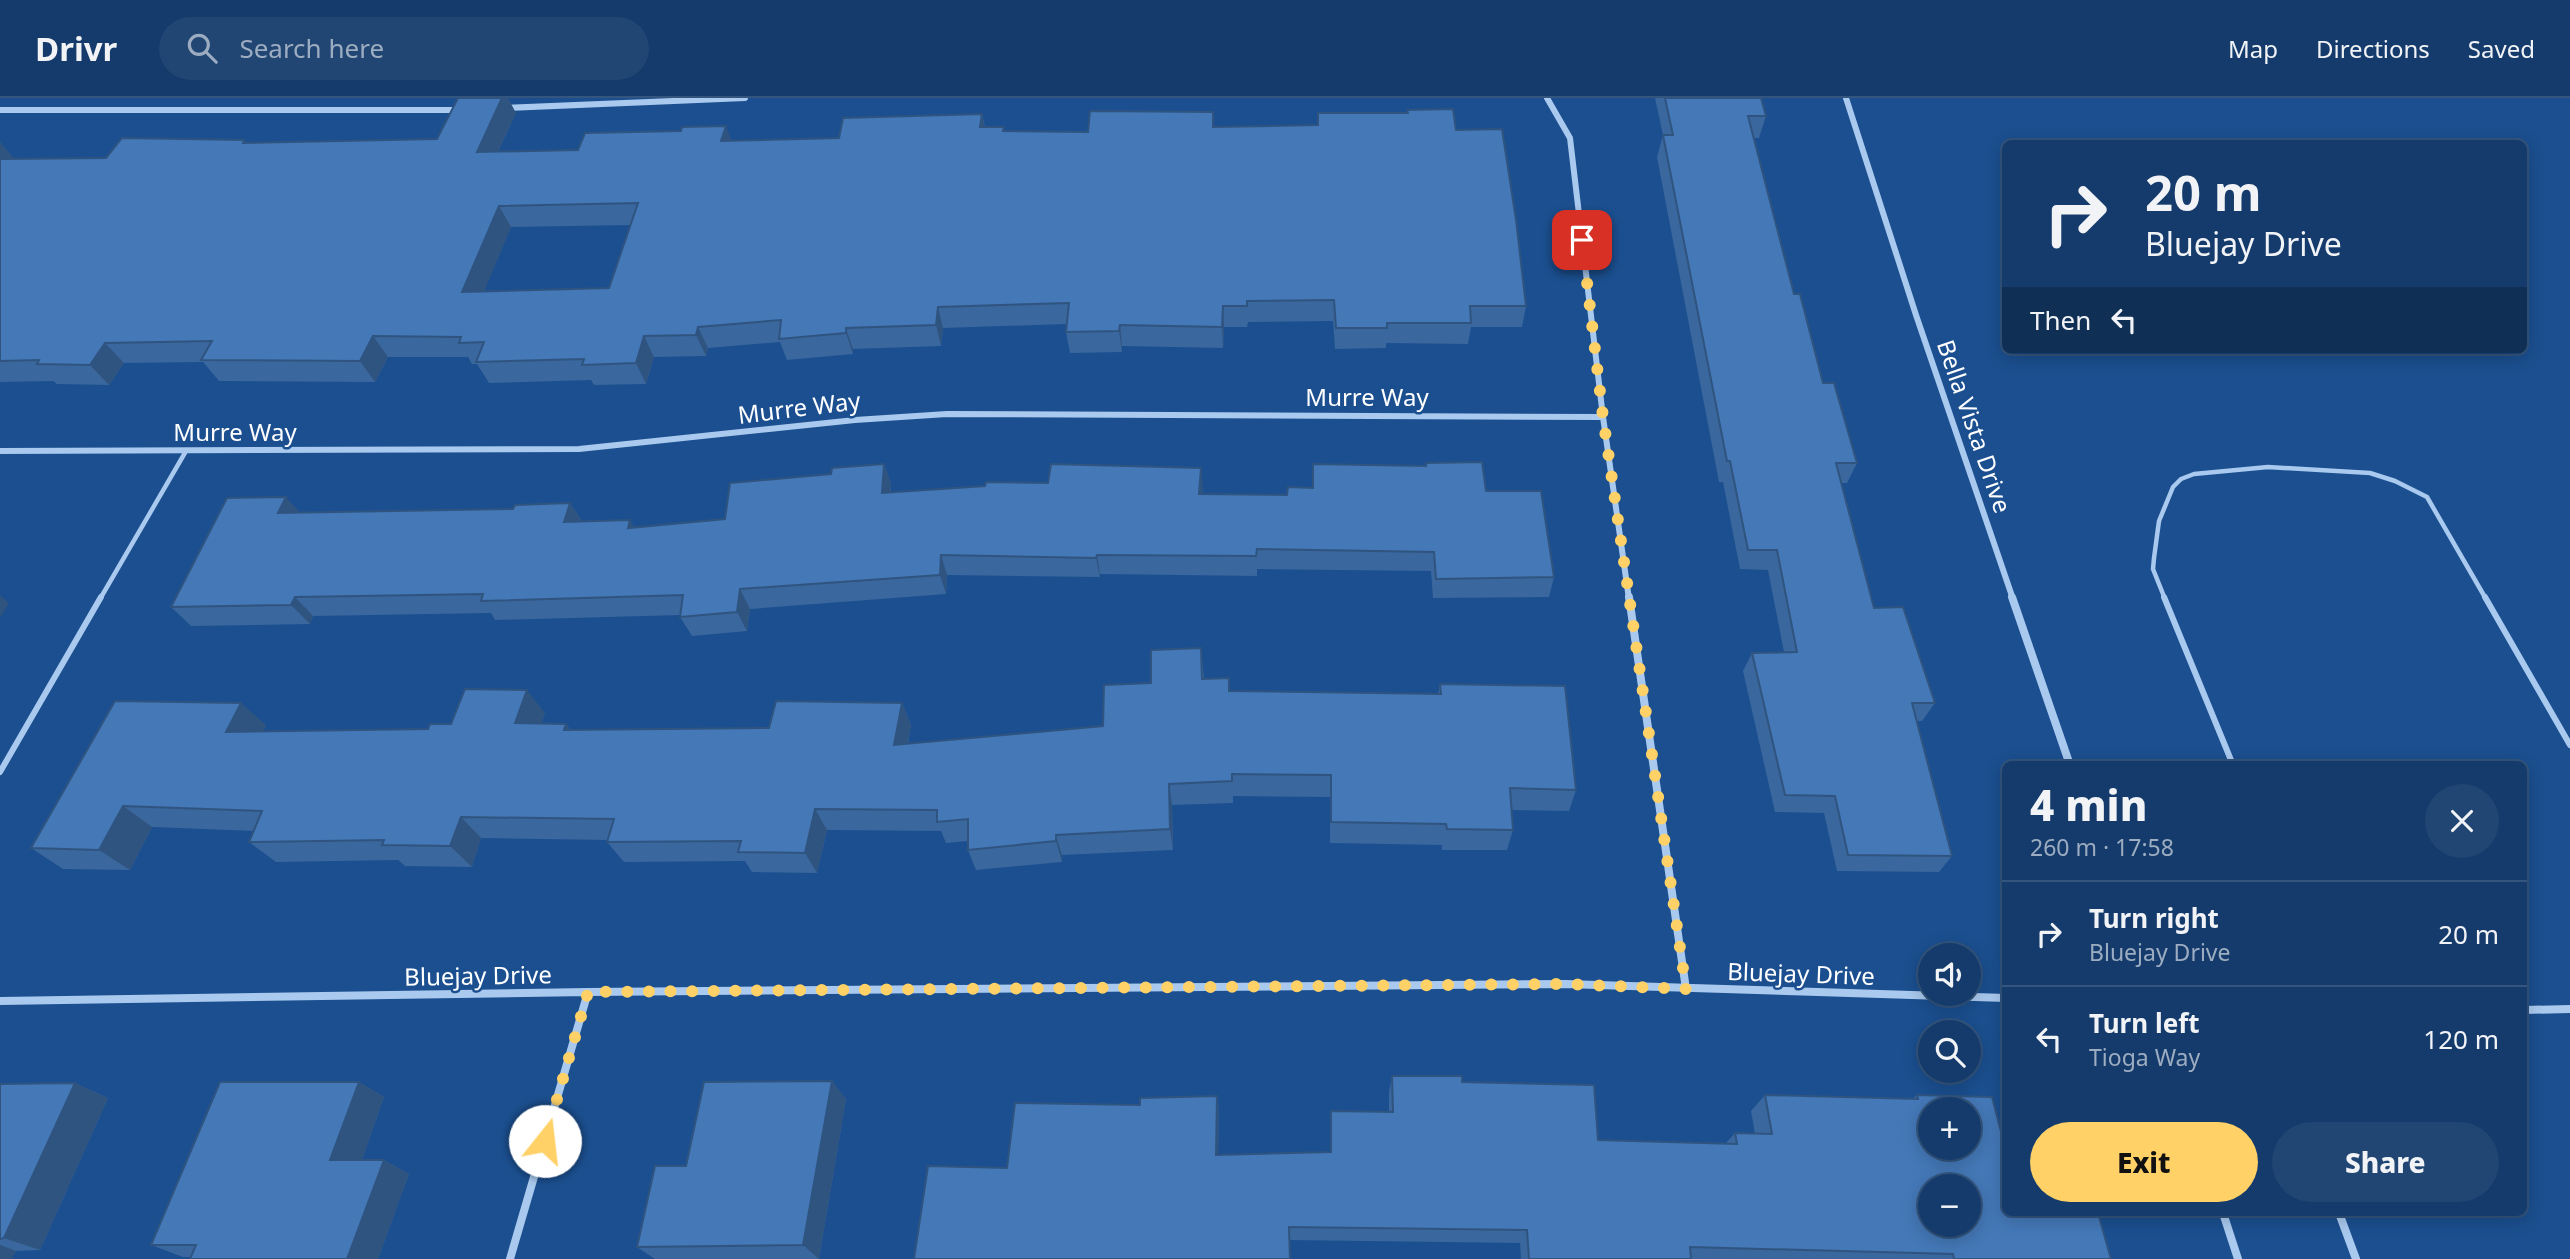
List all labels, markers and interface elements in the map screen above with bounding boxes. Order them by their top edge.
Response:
search box [159,17,649,80]
text: Drivr [35,26,117,71]
icon: search [183,29,221,67]
text: Search here [239,30,384,66]
text: Map [2228,32,2278,65]
text: Directions [2316,32,2430,65]
text: Saved [2468,32,2535,65]
text: 20 m [2145,159,2262,225]
icon: right [2030,168,2121,259]
pin [1552,210,1612,270]
icon: arrive [1563,221,1601,259]
text: Bluejay Drive [2145,222,2342,265]
icon: left [2105,301,2143,339]
text: Then [2030,302,2091,338]
street label: Bella Vista Drive [1930,335,2020,517]
street label: Murre Way [1305,380,1429,413]
street label: Murre Way [736,383,863,431]
street label: Murre Way [173,415,297,448]
text: 4 min [2030,776,2147,833]
button: close [2425,784,2499,858]
text: 260 m · 17:58 [2030,831,2174,863]
text: Turn right [2089,900,2219,936]
icon: right [2030,915,2068,953]
text: 20 m [2438,916,2499,952]
text: Bluejay Drive [2089,936,2231,968]
map controls [1918,943,1981,1237]
button: sound [1918,943,1981,1006]
street label: Bluejay Drive [1727,954,1875,992]
street label: Bluejay Drive [404,957,552,993]
text: Turn left [2089,1005,2200,1041]
button: search [1918,1020,1981,1083]
icon: left [2030,1020,2068,1058]
text: 120 m [2423,1021,2499,1057]
text: Tioga Way [2089,1041,2200,1073]
button: + [1918,1097,1981,1160]
position arrow [508,1104,582,1178]
button: Exit [2030,1122,2258,1202]
button: Share [2272,1122,2499,1202]
button: − [1918,1174,1981,1237]

